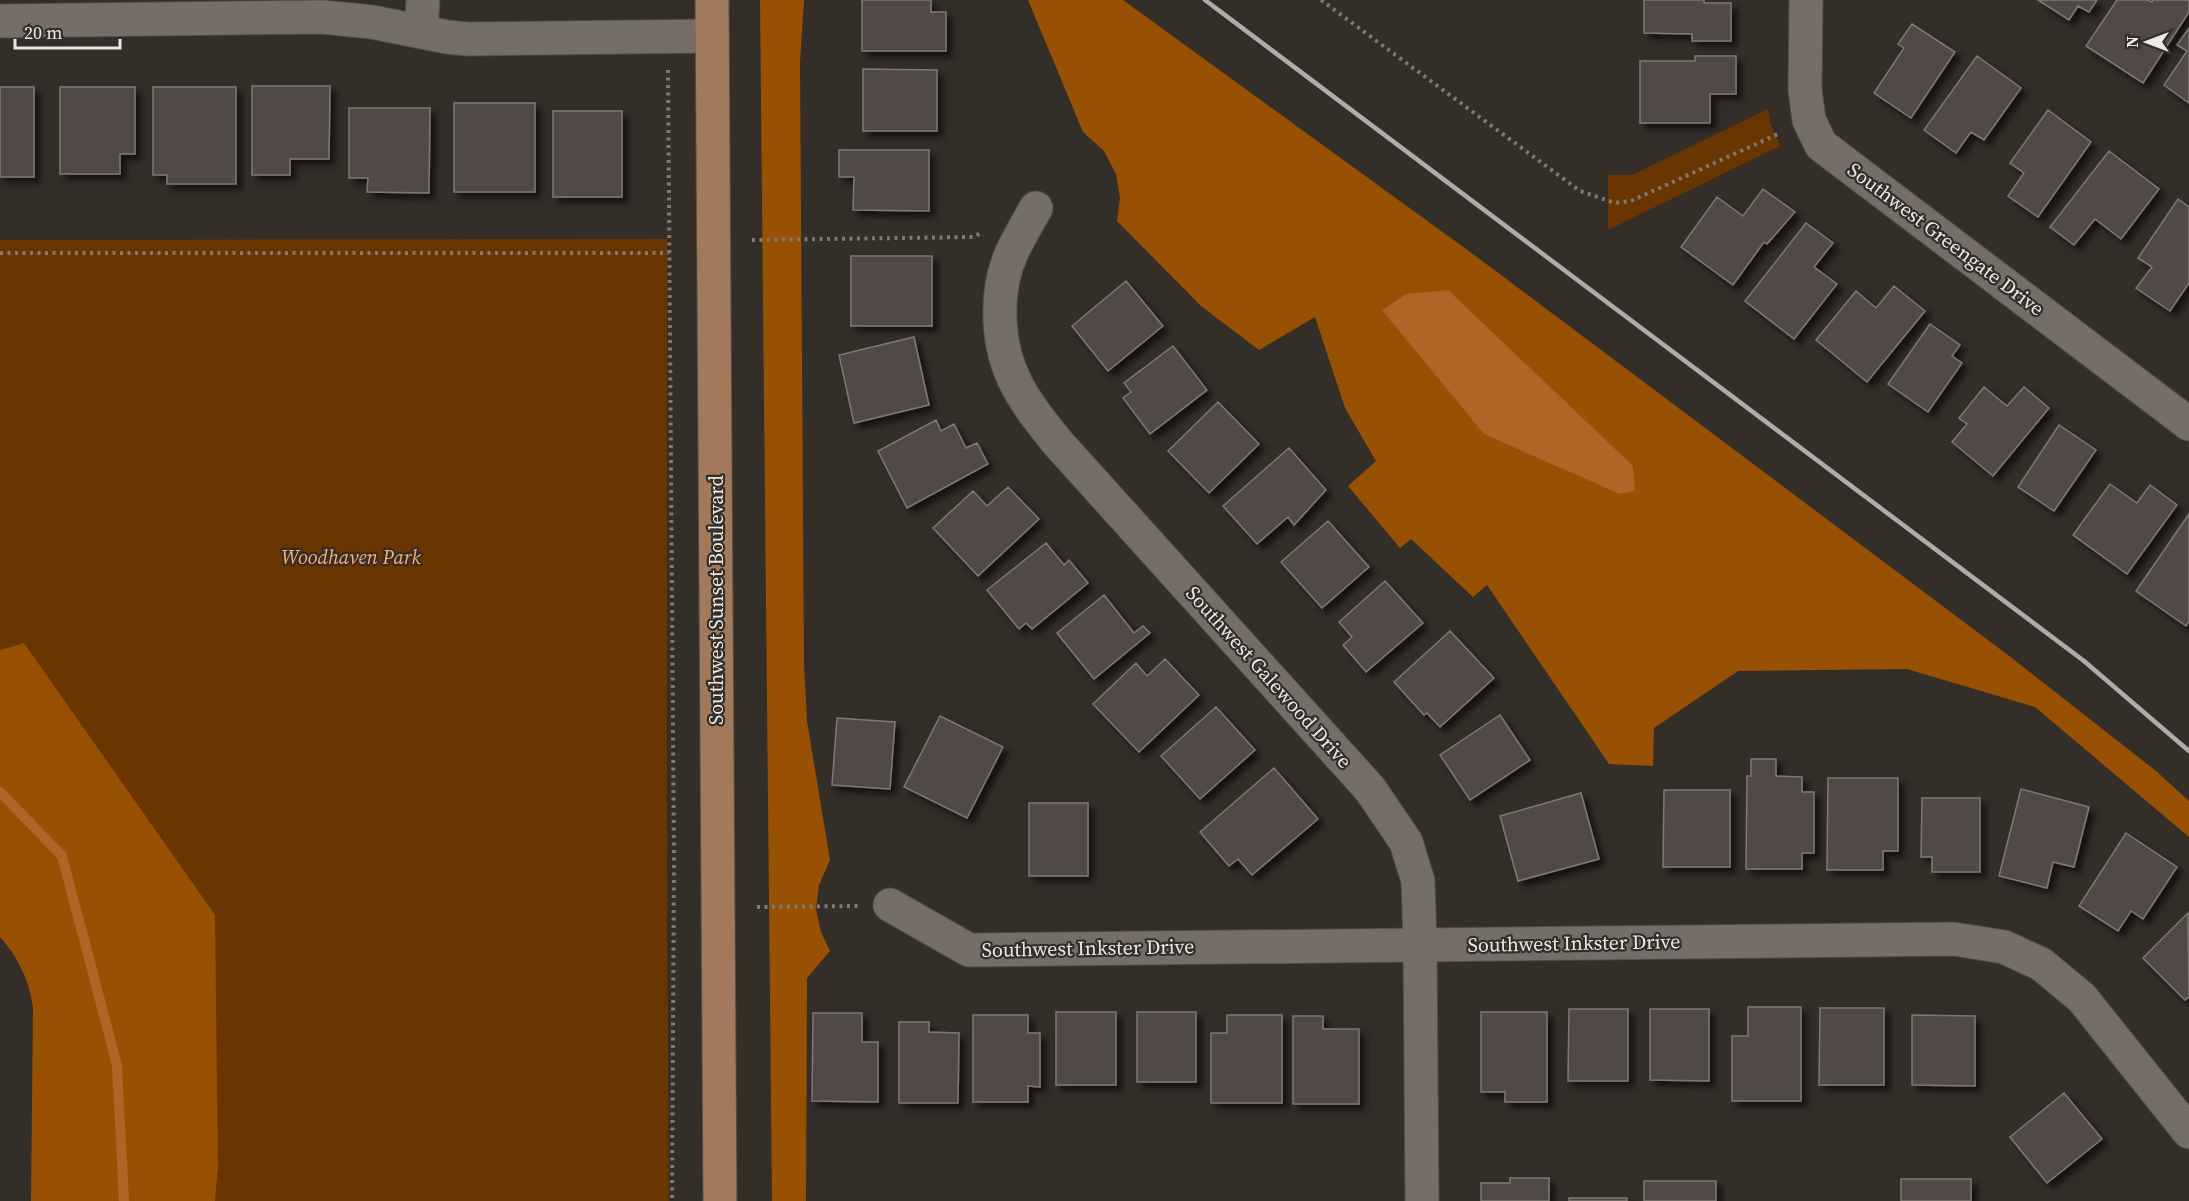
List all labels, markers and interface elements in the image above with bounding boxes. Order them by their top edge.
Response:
scale bar [15,12,120,50]
north arrow [2117,12,2177,72]
text: 20 m [24,20,62,45]
text: N [2121,36,2143,48]
street label: Southwest Greengate Drive [1842,156,2050,322]
street label: Southwest Sunset Boulevard [702,474,730,725]
park label: Woodhaven Park [281,543,421,571]
street label: Southwest Galewood Drive [1180,580,1358,774]
street label: Southwest Inkster Drive [1468,927,1680,959]
street label: Southwest Inkster Drive [982,932,1194,964]

